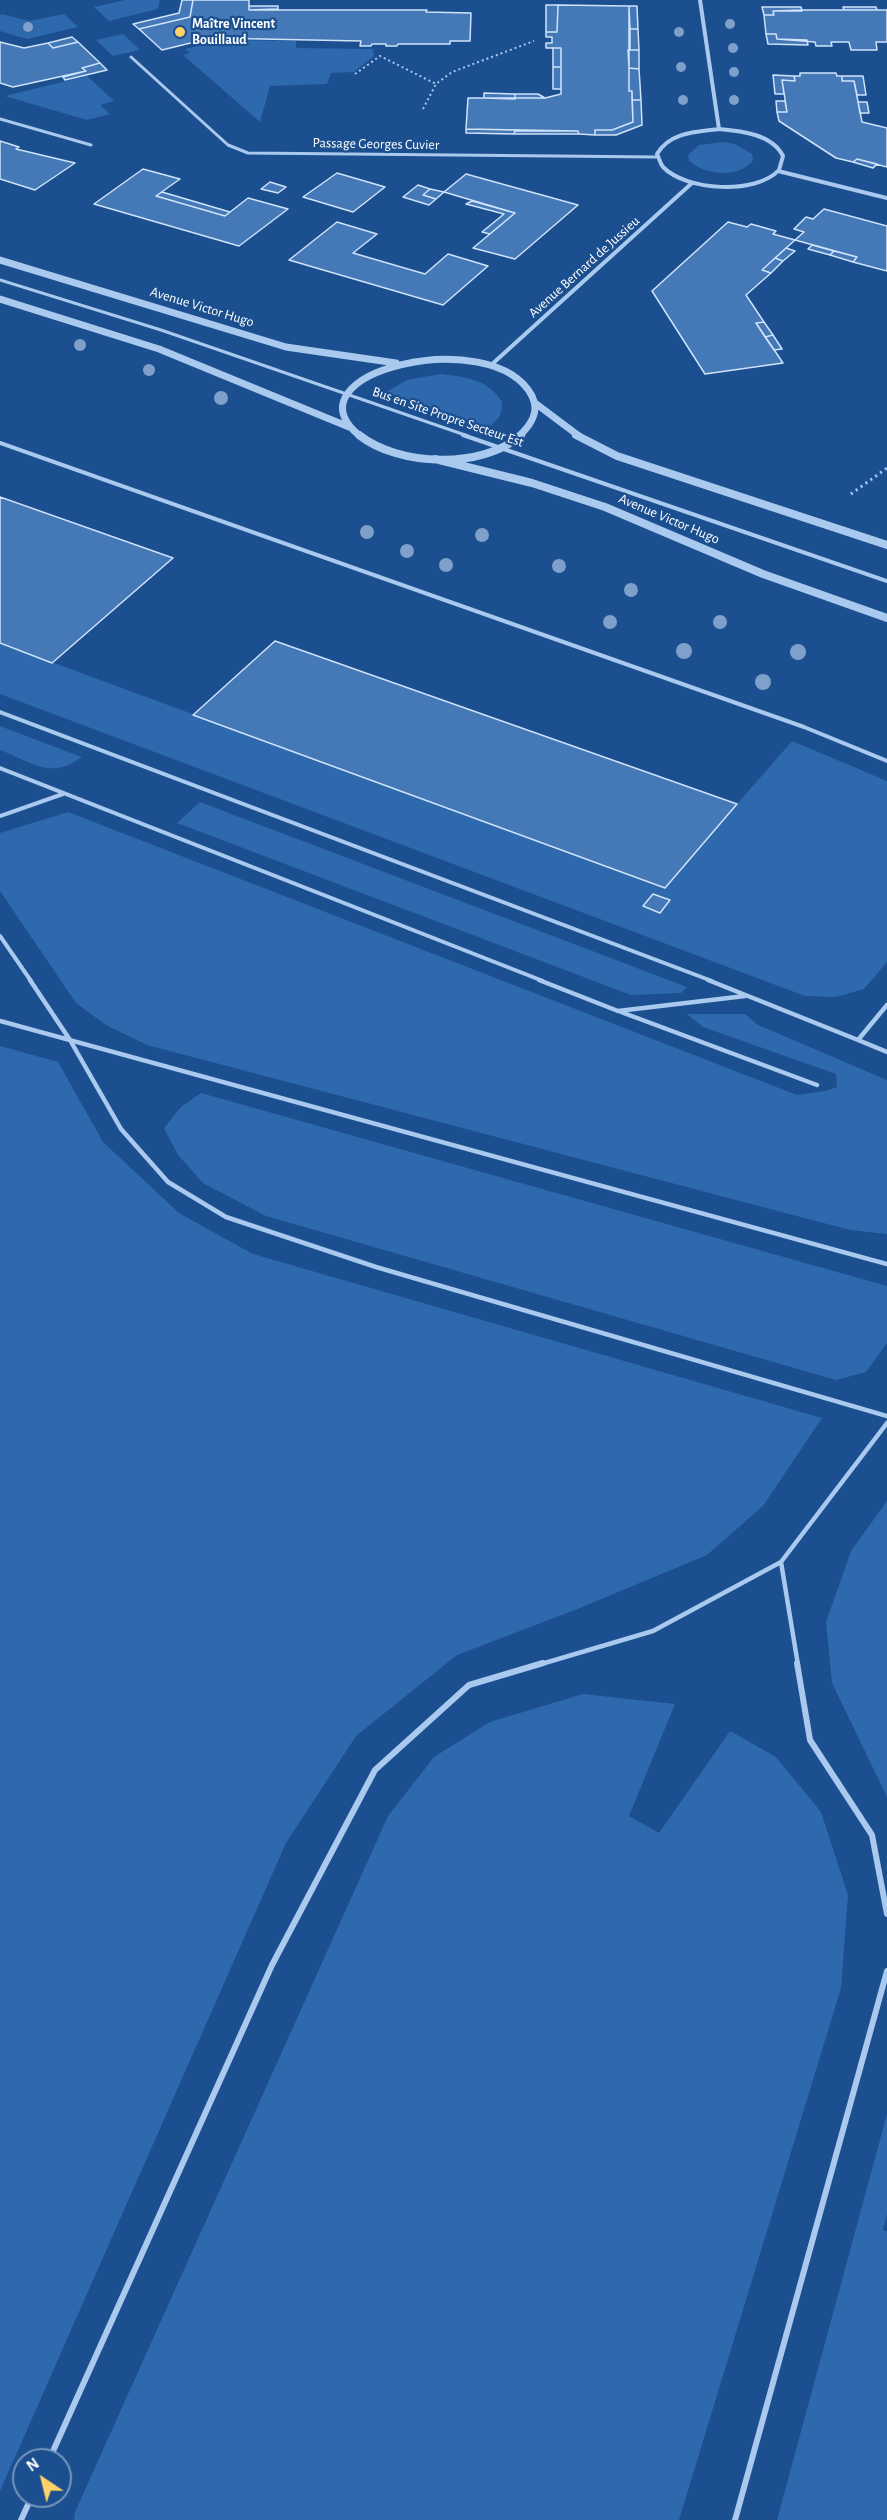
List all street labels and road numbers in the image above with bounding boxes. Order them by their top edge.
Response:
street label: Passage Georges Cuvier [312,134,440,154]
street label: Avenue Bernard de Jussieu [525,213,643,321]
street label: Avenue Victor Hugo [148,283,256,331]
street label: Bus en Site Propre Secteur Est [370,383,526,451]
street label: Avenue Victor Hugo [616,490,722,548]

